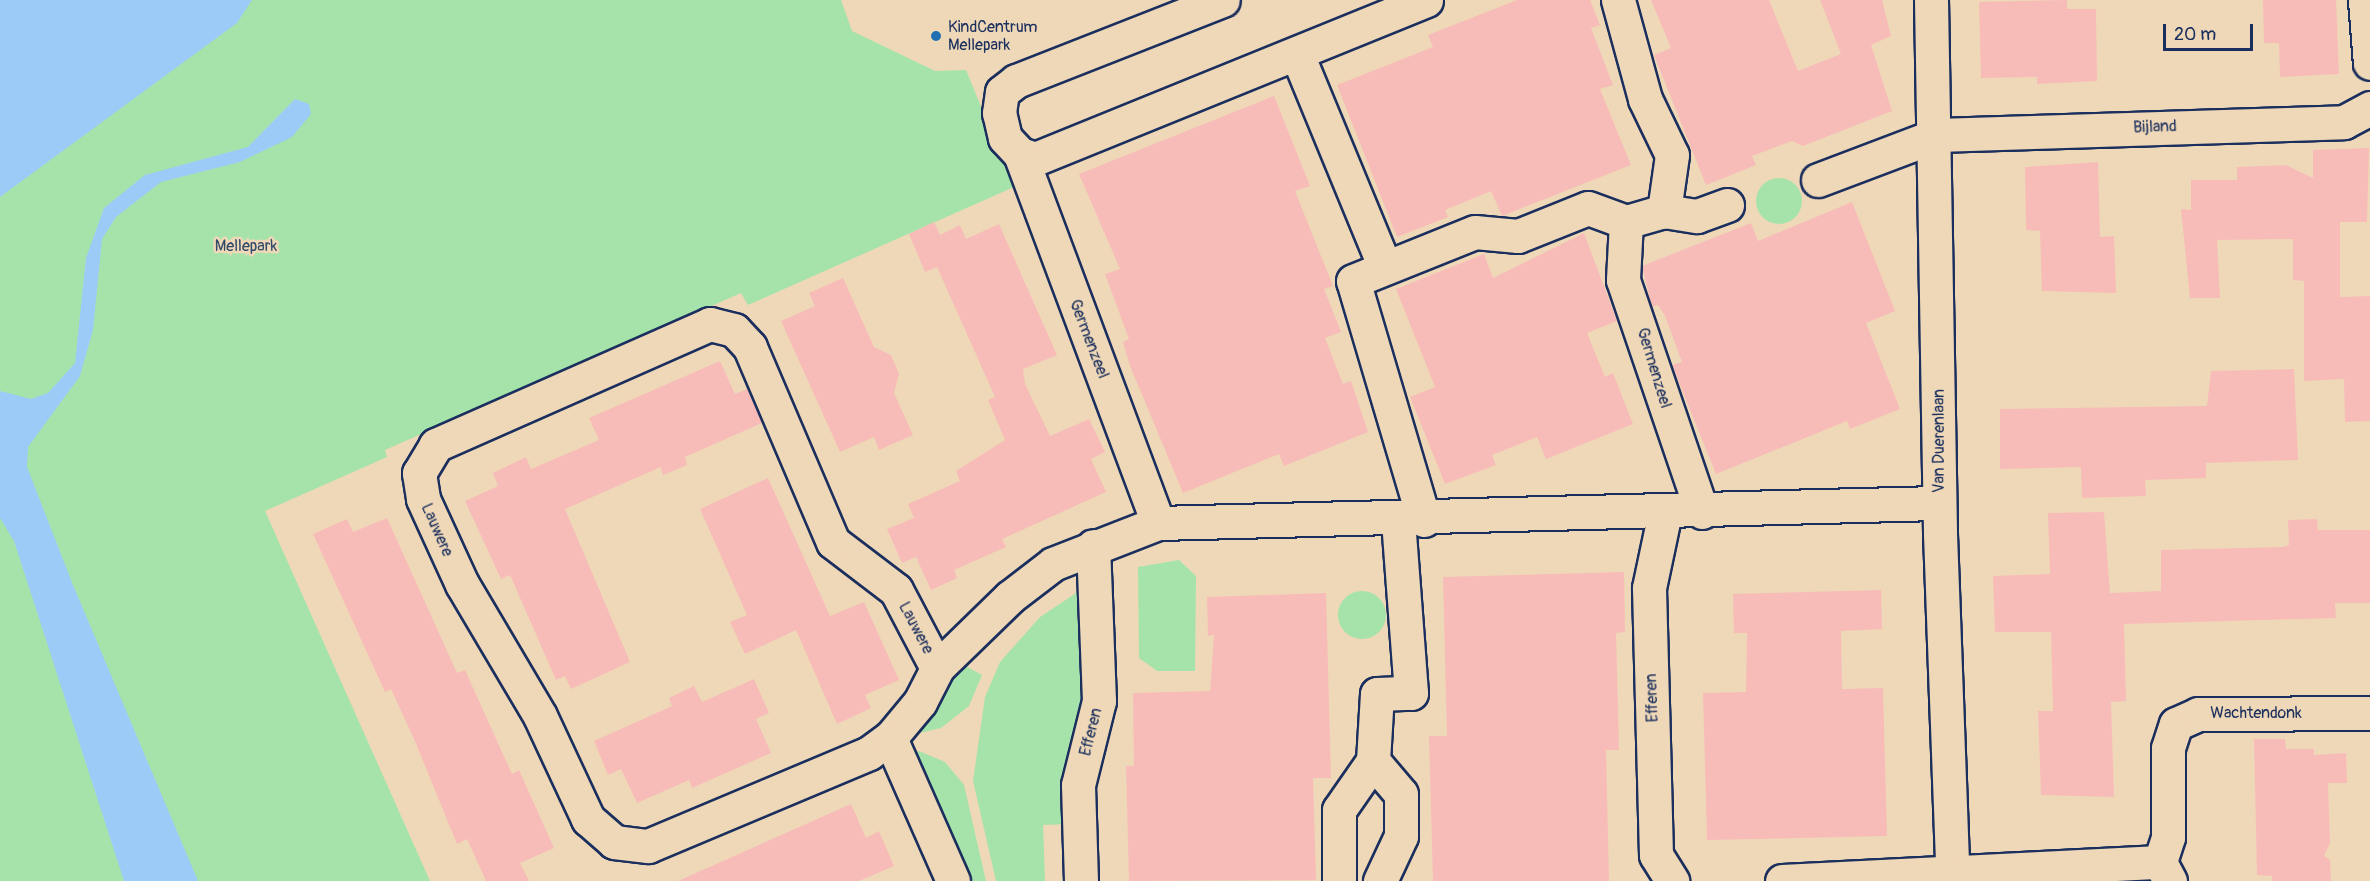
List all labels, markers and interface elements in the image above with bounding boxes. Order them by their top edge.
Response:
scale bar [2166,12,2256,50]
place label: KindCentrum Mellepark [948,17,1038,55]
text: 20 m [2174,23,2216,46]
marker: KindCentrum Mellepark [929,29,943,43]
street label: Bijland [2133,117,2177,137]
park label: Mellepark [215,236,277,256]
street label: Germenzeel [1065,297,1113,381]
street label: Germenzeel [1633,326,1675,410]
street label: Van Duerenlaan [1929,389,1949,493]
street label: Lauwere [417,500,457,560]
street label: Lauwere [894,599,938,657]
street label: Efferen [1642,673,1662,723]
street label: Wachtendonk [2210,703,2302,723]
street label: Efferen [1076,706,1106,758]

